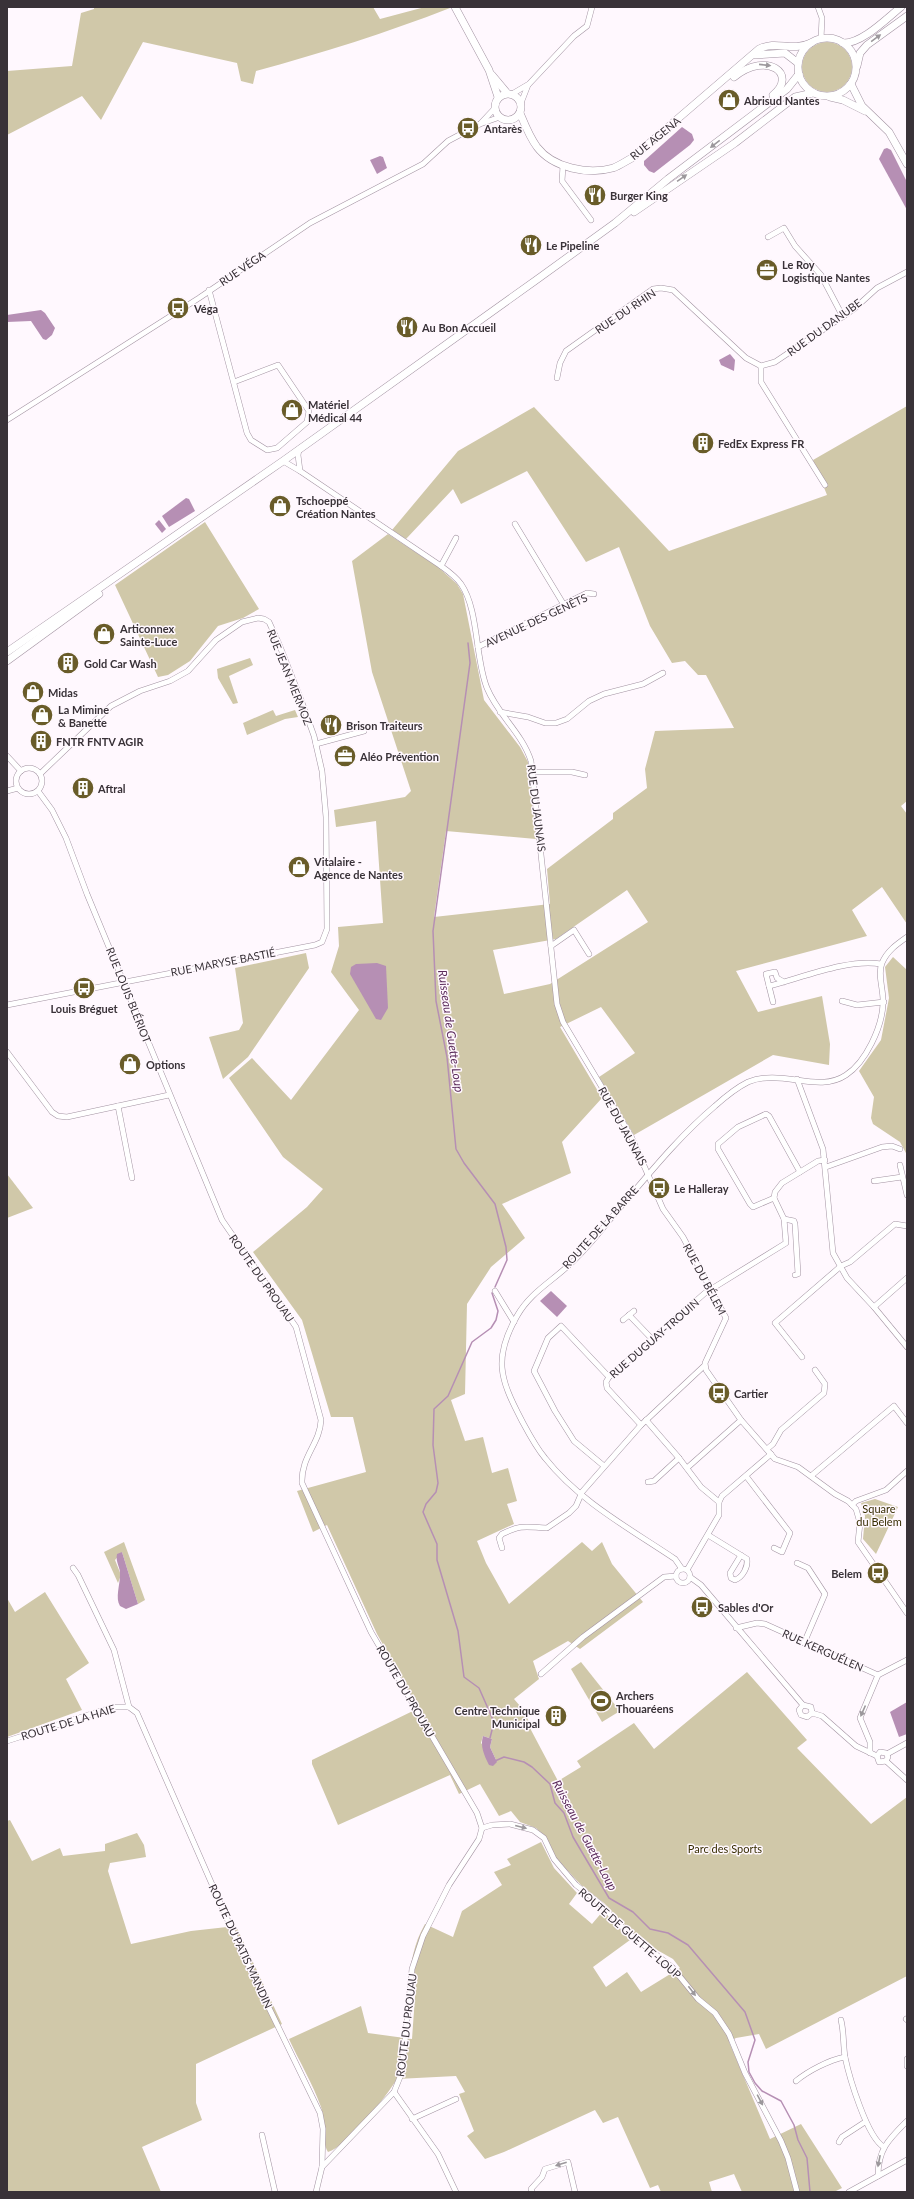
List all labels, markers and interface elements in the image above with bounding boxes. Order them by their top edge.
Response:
one-way arrow [871,34,882,42]
one-way arrow [759,62,772,68]
shop icon: Abrisud Nantes [716,87,742,113]
place label: Abrisud Nantes [743,94,820,107]
street label: RUE AGENA [627,113,683,162]
bus stop icon: Antarès [455,115,481,141]
place label: Antarès [483,122,522,135]
one-way arrow [710,139,721,148]
one-way arrow [676,174,687,182]
restaurant icon: Burger King [582,182,608,208]
place label: Burger King [610,189,668,202]
restaurant icon: Le Pipeline [518,232,544,258]
place label: Le Pipeline [546,239,599,252]
street label: RUE VÉGA [216,248,268,288]
office icon: Le Roy Logistique Nantes [754,257,780,283]
place label: Le Roy Logistique Nantes [782,258,870,284]
street label: RUE DU RHIN [592,286,658,336]
bus stop icon: Véga [165,295,191,321]
street label: RUE DU DANUBE [784,296,864,358]
place label: Véga [193,302,218,315]
restaurant icon: Au Bon Accueil [394,314,420,340]
place label: Au Bon Accueil [421,321,496,334]
shop icon: Matériel Médical 44 [279,397,305,423]
place label: Matériel Médical 44 [308,398,363,424]
building icon: FedEx Express FR [690,430,716,456]
place label: FedEx Express FR [718,437,805,450]
shop icon: Tschoeppé Création Nantes [267,493,293,519]
place label: Tschoeppé Création Nantes [296,494,376,520]
street label: AVENUE DES GENÊTS [483,591,589,649]
shop icon: Articonnex Sainte-Luce [91,621,117,647]
place label: Articonnex Sainte-Luce [119,622,177,648]
street label: RUE JEAN MERMOZ [265,627,315,727]
building icon: Gold Car Wash [55,650,81,676]
place label: Gold Car Wash [84,657,157,670]
shop icon: Midas [20,679,46,705]
place label: Midas [48,686,78,699]
shop icon: La Mimine & Banette [29,702,55,728]
place label: La Mimine & Banette [58,703,109,729]
restaurant icon: Brison Traiteurs [318,712,344,738]
place label: Brison Traiteurs [346,719,423,732]
building icon: FNTR FNTV AGIR [28,728,54,754]
place label: FNTR FNTV AGIR [56,735,145,748]
office icon: Aléo Prévention [332,743,358,769]
place label: Aléo Prévention [359,750,439,763]
street label: RUE DU JAUNAIS [525,764,549,852]
building icon: Aftral [70,775,96,801]
place label: Aftral [97,782,126,795]
shop icon: Vitalaire - Agence de Nantes [286,854,312,880]
place label: Vitalaire - Agence de Nantes [313,855,403,881]
street label: RUE LOUIS BLÉRIOT [104,945,154,1045]
street label: RUE MARYSE BASTIÉ [170,945,276,979]
water label: Ruisseau de Guette-Loup [435,969,467,1093]
bus stop icon: Louis Bréguet [71,975,97,1001]
place label: Louis Bréguet [50,1002,118,1015]
shop icon: Options [117,1051,143,1077]
place label: Options [146,1058,186,1071]
street label: RUE DU JAUNAIS [596,1084,650,1168]
bus stop icon: Le Halleray [646,1175,672,1201]
place label: Le Halleray [674,1182,729,1195]
street label: ROUTE DE LA BARRE [559,1183,641,1271]
street label: ROUTE DU PROUAU [227,1232,297,1324]
street label: RUE DU BÉLEM [681,1241,729,1317]
street label: RUE DUGUAY-TROUIN [607,1296,701,1380]
bus stop icon: Cartier [706,1380,732,1406]
place label: Cartier [734,1387,769,1400]
park label: Square du Belem [856,1502,902,1528]
bus stop icon: Belem [865,1560,891,1586]
place label: Belem [831,1567,862,1580]
bus stop icon: Sables d'Or [689,1594,715,1620]
place label: Sables d'Or [718,1601,774,1614]
street label: RUE KERGUÉLEN [780,1626,866,1674]
street label: ROUTE DU PROUAU [374,1643,438,1739]
sports icon: Archers Thouaréens [588,1688,614,1714]
place label: Archers Thouaréens [615,1689,674,1715]
street label: ROUTE DE LA HAIE [19,1701,117,1743]
building icon: Centre Technique Municipal [543,1703,569,1729]
place label: Centre Technique Municipal [455,1704,540,1730]
one-way arrow [859,1705,865,1717]
water label: Ruisseau de Guette-Loup [549,1777,621,1893]
one-way arrow [514,1824,527,1830]
park label: Parc des Sports [688,1842,762,1855]
street label: ROUTE DU PATIS MANDIN [206,1882,276,2010]
street label: ROUTE DE GUETTE-LOUP [576,1885,684,1981]
street label: ROUTE DU PROUAU [393,1973,419,2077]
one-way arrow [688,1985,696,1996]
one-way arrow [756,2094,763,2106]
one-way arrow [876,2155,882,2167]
one-way arrow [554,2161,566,2167]

